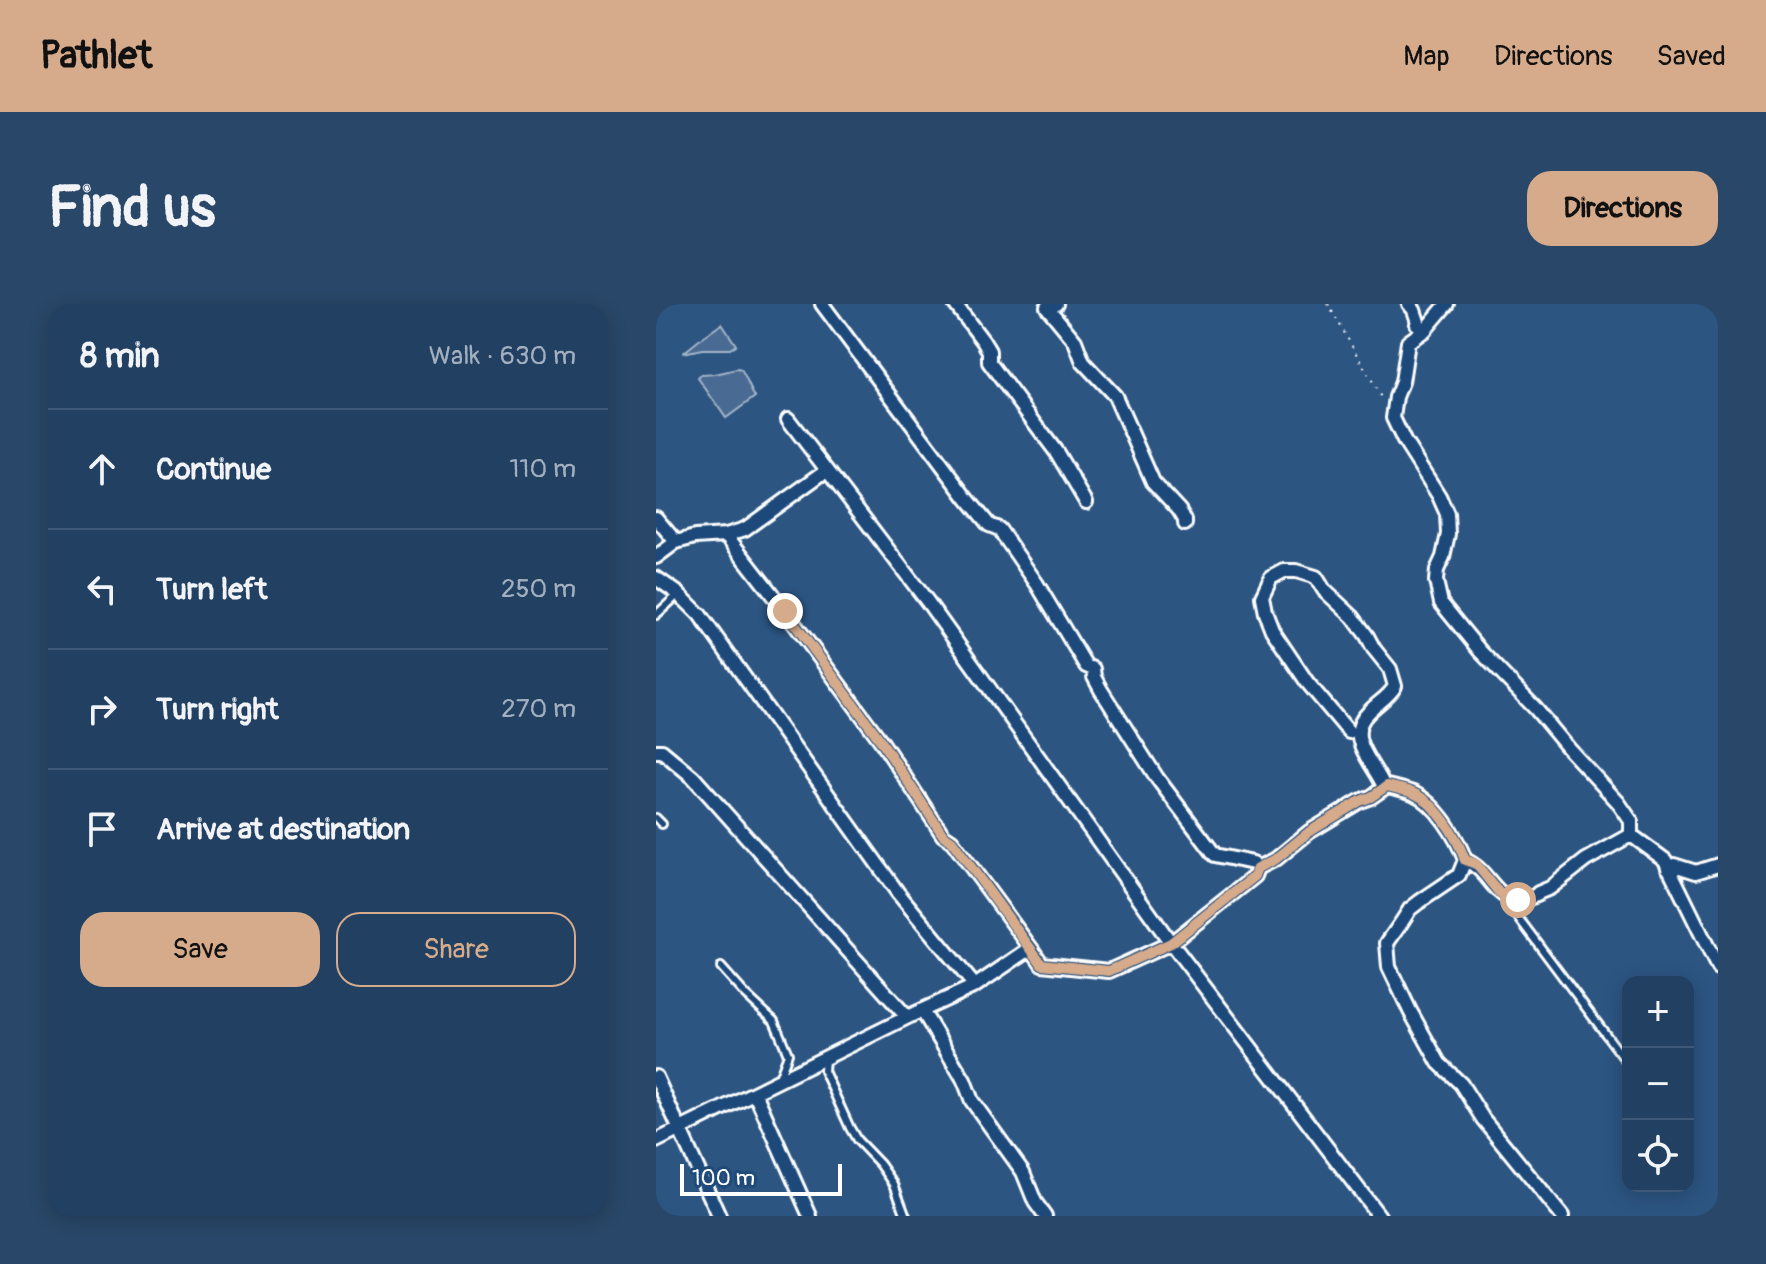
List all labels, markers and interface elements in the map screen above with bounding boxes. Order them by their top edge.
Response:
text: Pathlet [40,32,152,80]
text: Map [1403,39,1450,74]
text: Directions [1494,39,1613,74]
text: Saved [1657,39,1726,74]
button: Directions [1527,171,1718,246]
text: Find us [48,174,216,243]
text: 8 min [80,335,160,378]
text: Walk · 630 m [429,340,576,372]
icon: ahead [80,447,124,491]
text: Continue [156,451,271,488]
text: 110 m [509,453,576,485]
icon: left [80,567,124,611]
text: Turn left [156,571,267,608]
text: 250 m [501,573,576,605]
route end [767,593,803,629]
icon: right [80,687,124,731]
text: Turn right [156,691,279,728]
text: 270 m [501,693,576,725]
icon: arrive [80,807,124,851]
text: Arrive at destination [156,811,410,848]
route start [1500,882,1536,918]
button: Save [80,912,320,987]
button: Share [336,912,576,987]
map controls [1622,976,1694,1192]
button: + [1622,976,1694,1048]
button: − [1622,1048,1694,1120]
button: locate [1622,1120,1694,1192]
scale bar [680,1160,842,1196]
text: 100 m [692,1164,755,1192]

